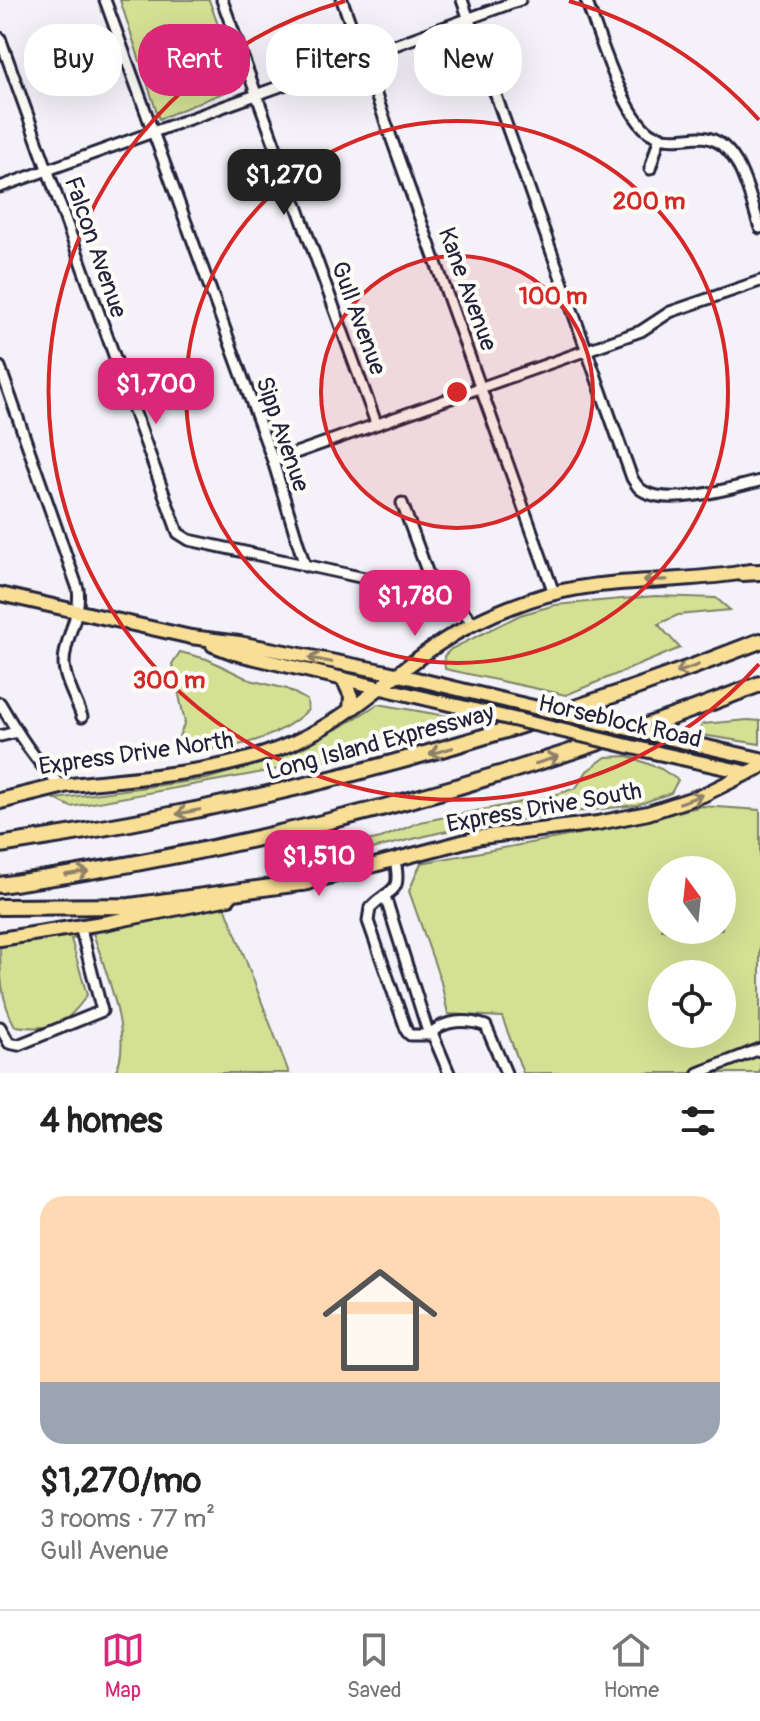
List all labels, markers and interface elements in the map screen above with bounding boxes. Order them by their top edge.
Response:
chip: Buy [24,24,122,96]
chip: Rent [138,24,250,96]
chip: Filters [266,24,398,96]
chip: New [414,24,522,96]
pin: $1,270 [219,149,349,217]
text: $1,270 [246,159,322,191]
street label: Falcon Avenue [58,173,133,322]
text: 200 m [613,187,685,216]
street label: Kane Avenue [432,223,503,355]
street label: Gull Avenue [325,258,392,379]
text: 100 m [519,282,587,311]
pin: $1,700 [91,358,221,426]
text: $1,700 [116,368,196,400]
street label: Sipp Avenue [249,373,316,496]
centre of rings [443,378,471,406]
pin: $1,780 [350,570,480,638]
one-way arrow [642,572,669,588]
text: $1,780 [377,580,453,612]
one-way arrow [308,651,333,666]
one-way arrow [675,663,700,677]
text: 300 m [133,666,205,695]
street label: Horseblock Road [535,689,704,754]
street label: Long Island Expressway [263,698,497,787]
street label: Express Drive North [37,725,235,782]
one-way arrow [428,744,454,759]
one-way arrow [535,752,560,767]
street label: Express Drive South [444,776,644,839]
one-way arrow [678,791,703,805]
one-way arrow [176,806,201,821]
pin: $1,510 [254,830,384,898]
text: $1,510 [283,840,355,872]
north arrow [648,856,736,944]
map controls [648,856,736,1048]
one-way arrow [64,865,89,880]
button: locate [648,960,736,1048]
icon: filters [676,1099,720,1143]
text: 4 homes [40,1100,162,1143]
icon: home [308,1248,452,1392]
text: $1,270/mo [40,1460,201,1503]
text: 3 rooms · 77 m² [40,1503,215,1535]
text: Gull Avenue [40,1535,168,1567]
tab: Map [101,1628,145,1704]
tab: Saved [347,1628,402,1704]
tab: Home [604,1628,659,1704]

